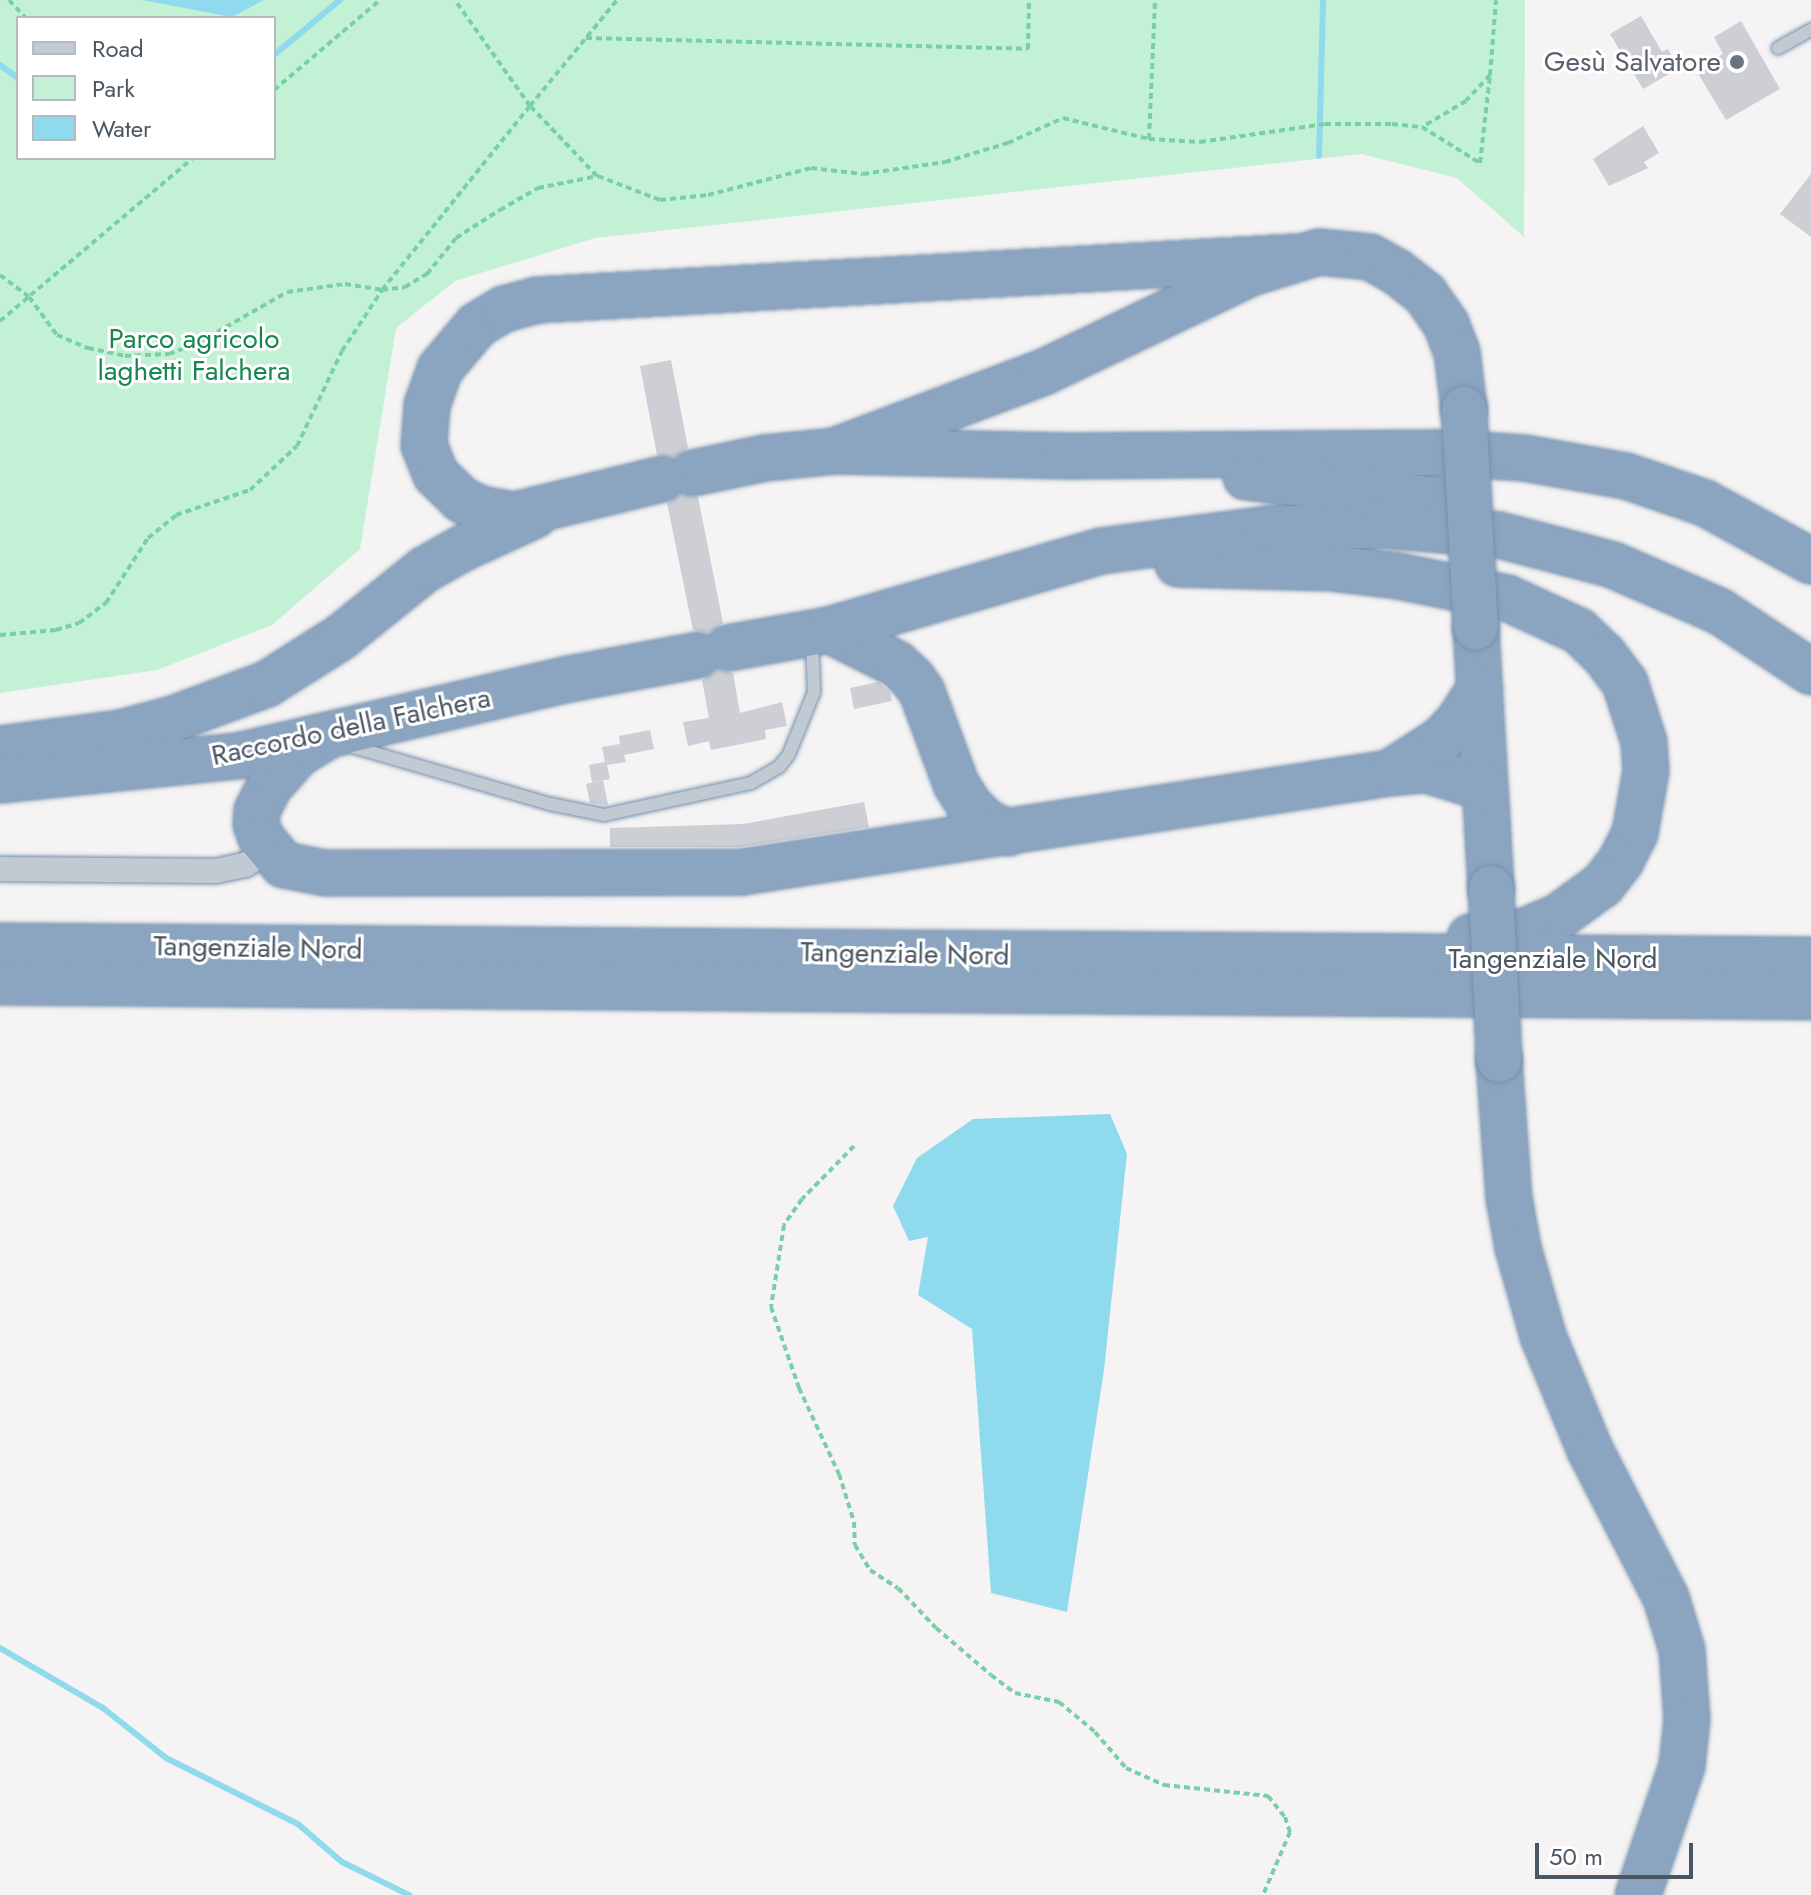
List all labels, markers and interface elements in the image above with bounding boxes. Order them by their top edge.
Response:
legend [16,16,276,160]
text: Road [92,31,144,66]
place label: Gesù Salvatore [1544,45,1721,79]
marker: Gesù Salvatore [1728,53,1746,71]
text: Park [92,71,135,106]
text: Water [92,111,151,146]
park label: Parco agricolo laghetti Falchera [98,322,290,388]
street label: Raccordo della Falchera [208,681,494,773]
street label: Tangenziale Nord [153,929,363,967]
street label: Tangenziale Nord [800,935,1010,973]
street label: Tangenziale Nord [1449,942,1657,976]
scale bar [1539,1827,1697,1877]
text: 50 m [1549,1839,1603,1874]

